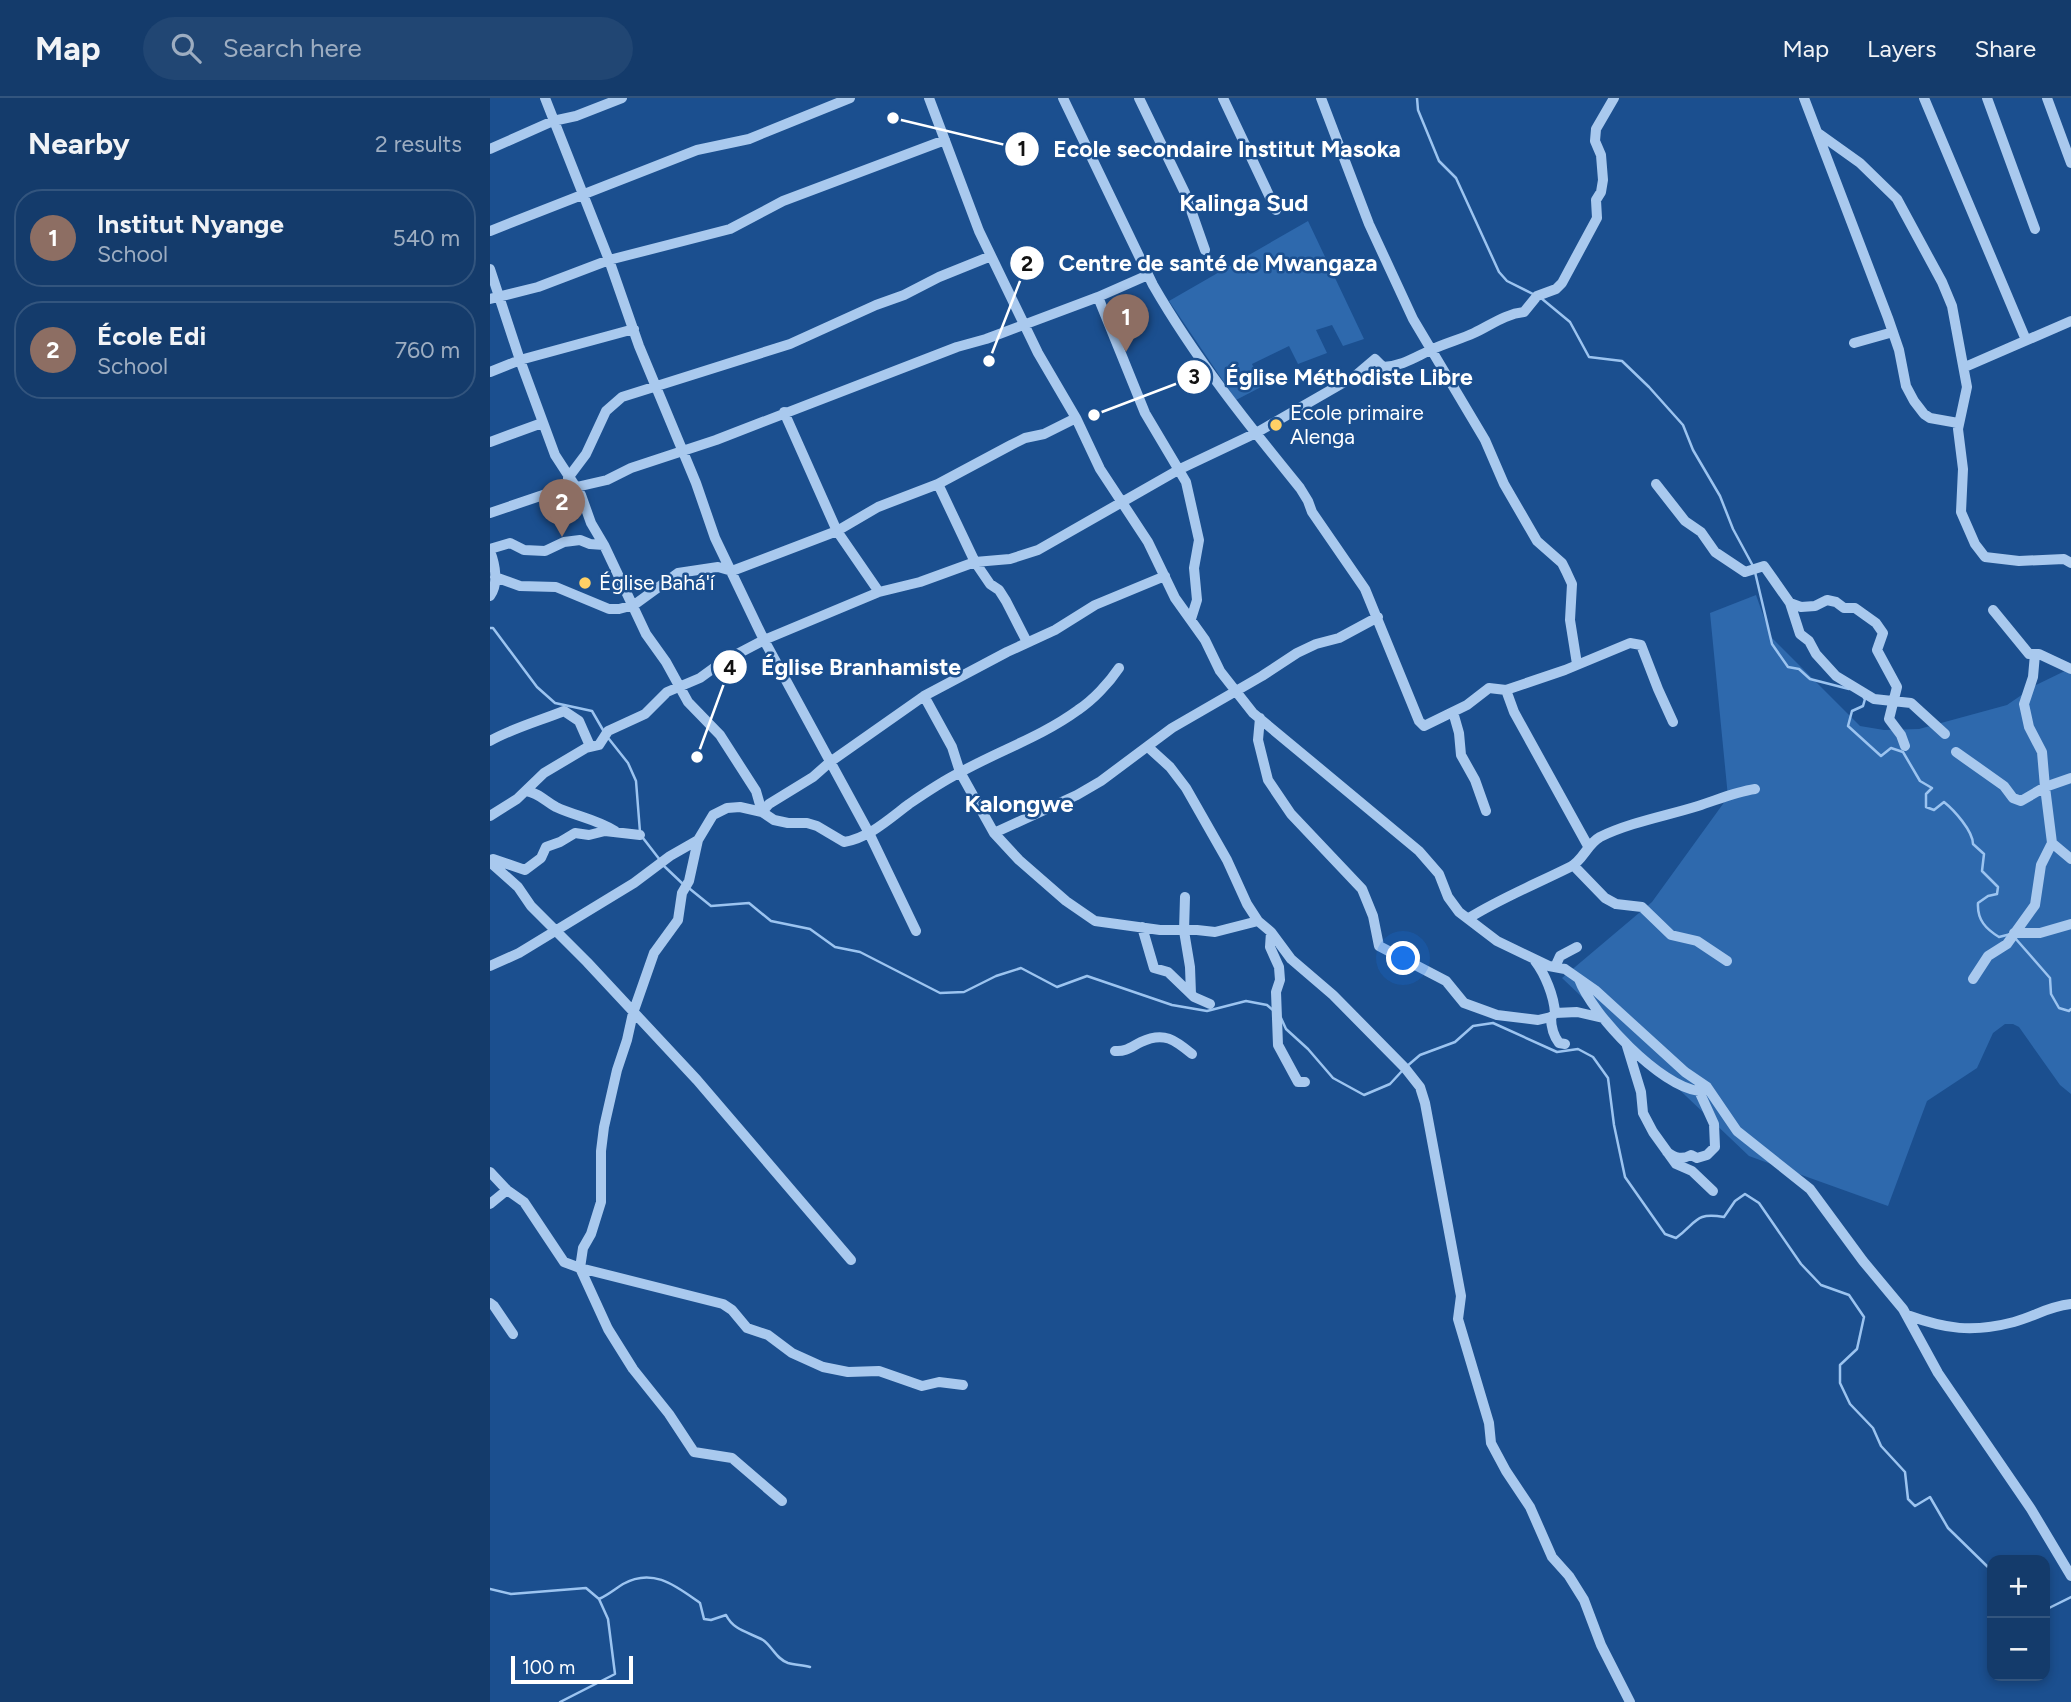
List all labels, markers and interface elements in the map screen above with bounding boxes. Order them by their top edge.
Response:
search box [143,17,633,80]
text: Map [35,29,101,68]
icon: search [167,29,205,67]
text: Search here [223,32,362,64]
text: Map [1782,34,1829,63]
text: Layers [1867,34,1936,63]
text: Share [1974,34,2036,63]
text: Nearby [28,125,130,162]
callout: Ecole secondaire Institut Masoka [1005,127,1415,171]
text: 2 results [375,130,462,158]
text: Ecole secondaire Institut Masoka [1053,135,1401,163]
text: 1 [1018,136,1026,161]
district label: Kalinga Sud [1179,188,1309,217]
text: Institut Nyange [97,208,284,240]
text: 1 [48,224,58,252]
text: 540 m [392,224,460,252]
text: School [97,240,168,268]
callout: Centre de santé de Mwangaza [1009,241,1391,285]
text: Centre de santé de Mwangaza [1058,249,1378,277]
text: 2 [1021,251,1033,276]
pin: 1 [1103,294,1149,352]
text: École Edi [97,320,206,352]
text: 2 [46,336,60,364]
text: 760 m [395,336,460,364]
text: School [97,352,168,380]
callout: Église Méthodiste Libre [1176,355,1487,399]
text: Église Méthodiste Libre [1225,363,1473,391]
text: 3 [1188,364,1200,389]
place label: Ecole primaire Alenga [1290,400,1424,449]
marker: Ecole primaire Alenga [1268,417,1284,433]
pin: 2 [539,479,585,537]
place label: Église Bahá'í [599,570,716,595]
marker: Église Bahá'í [577,575,593,591]
callout: Église Branhamiste [712,645,975,689]
text: Église Branhamiste [761,653,961,681]
text: 4 [723,655,737,680]
district label: Kalongwe [965,789,1073,818]
your location [1386,941,1420,975]
map controls [1987,1555,2050,1681]
button: + [1987,1555,2050,1618]
button: − [1987,1618,2050,1681]
scale bar [511,1653,634,1685]
text: 100 m [522,1656,575,1679]

